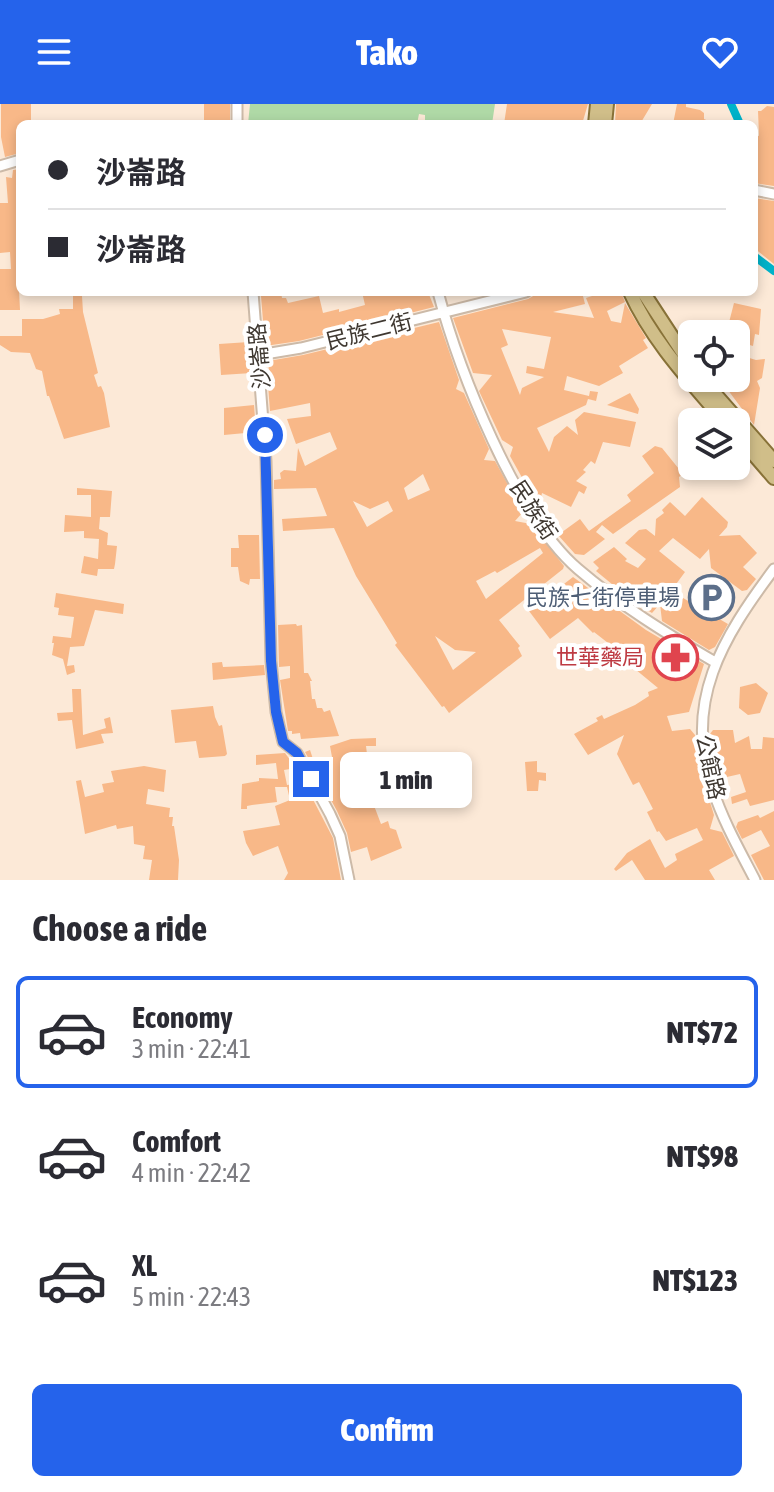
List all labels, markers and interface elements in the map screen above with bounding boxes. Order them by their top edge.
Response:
icon: menu [32,30,76,74]
icon: heart [698,30,742,74]
text: Tako [356,31,418,73]
text: 沙崙路 [96,155,186,189]
text: 沙崙路 [96,232,186,266]
street label: 民族二街 [323,308,415,354]
map controls [678,320,750,480]
button: locate [678,320,750,392]
street label: 沙崙路 [243,322,275,390]
button: layers [678,408,750,480]
route start [247,417,283,453]
street label: 民族街 [505,475,563,545]
parking icon: 民族七街停車場 [687,573,735,621]
place label: 民族七街停車場 [526,584,680,610]
pharmacy icon: 世華藥局 [651,633,699,681]
place label: 世華藥局 [556,644,644,670]
street label: 公館路 [691,732,731,802]
callout: 1 min [339,751,471,807]
route end [293,761,329,797]
text: 1 min [379,765,433,795]
text: Choose a ride [32,907,207,949]
icon: car [36,996,108,1068]
text: Economy [132,1000,233,1034]
text: NT$72 [666,1015,738,1049]
text: 3 min · 22:41 [132,1034,251,1064]
icon: car [36,1120,108,1192]
text: Comfort [132,1124,221,1158]
text: NT$98 [666,1139,738,1173]
text: 4 min · 22:42 [132,1158,251,1188]
icon: car [36,1244,108,1316]
text: XL [132,1248,157,1282]
text: NT$123 [652,1263,738,1297]
text: 5 min · 22:43 [132,1282,251,1312]
button: Confirm [32,1384,742,1476]

